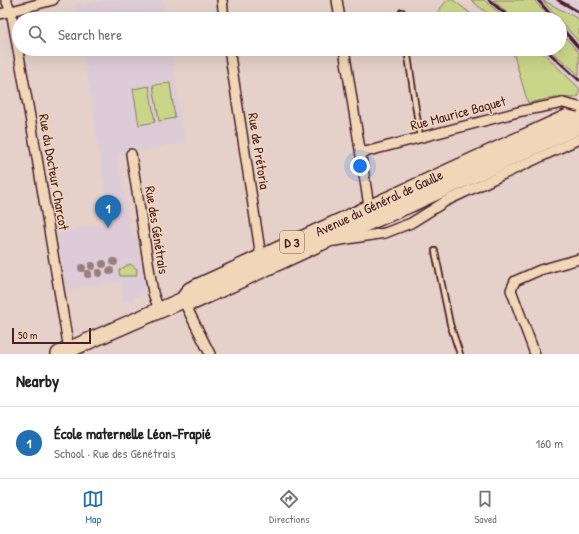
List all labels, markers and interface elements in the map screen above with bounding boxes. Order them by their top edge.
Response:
search box [12,12,567,56]
icon: search [26,23,48,45]
text: Search here [58,24,122,45]
street label: Rue Maurice Baquet [408,91,508,135]
street label: Rue de Prétoria [244,111,275,191]
street label: Rue du Docteur Charcot [35,112,74,232]
your location [350,156,370,176]
street label: Avenue du Général de Gaulle [312,164,446,240]
street label: Rue des Génétrais [141,185,174,275]
pin: 1 [95,195,121,228]
road number: D 3 [280,231,304,253]
scale bar [12,326,91,345]
text: 50 m [18,328,38,342]
text: Nearby [16,369,59,392]
text: École maternelle Léon-Frapié [54,423,211,444]
text: 1 [27,434,31,452]
text: 160 m [535,434,563,452]
text: School · Rue des Génétrais [54,444,175,462]
tab: Map [82,488,104,526]
tab: Directions [269,488,310,526]
tab: Saved [474,488,497,526]

